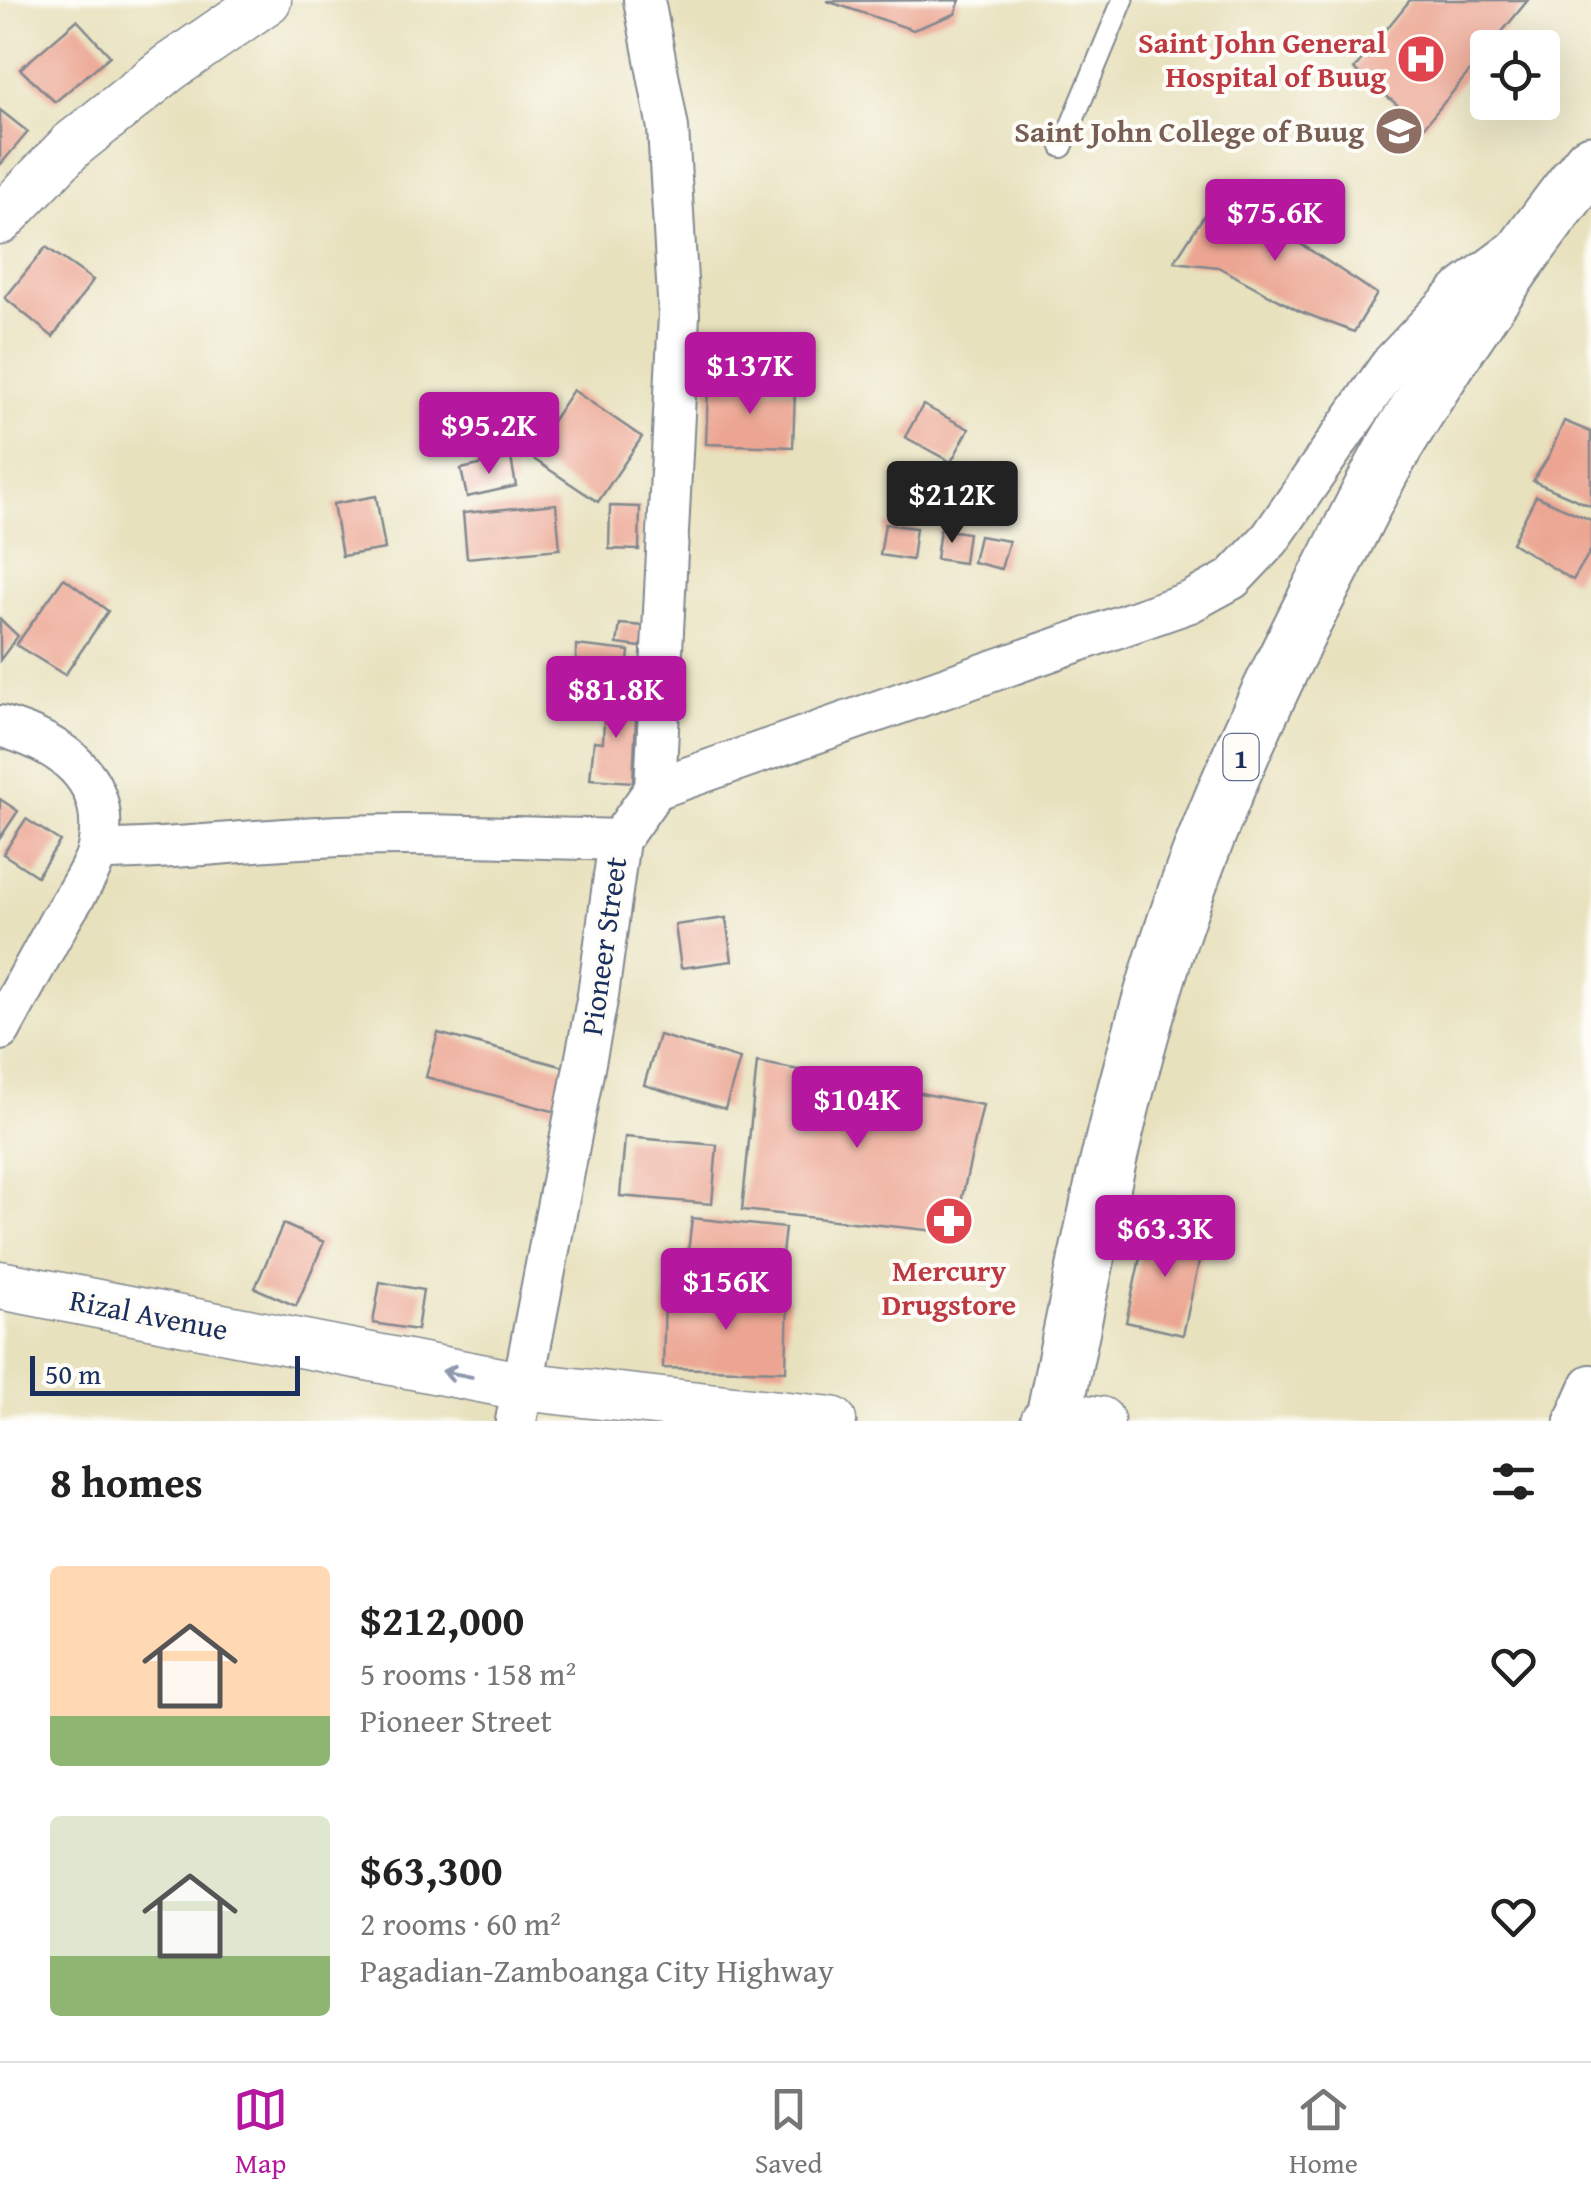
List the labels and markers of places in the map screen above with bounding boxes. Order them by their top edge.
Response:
place label: Saint John General Hospital of Buug [1138,20,1386,98]
hospital icon: Saint John General Hospital of Buug [1395,33,1447,85]
school or university icon: Saint John College of Buug [1373,105,1425,157]
place label: Saint John College of Buug [1014,109,1364,153]
pin: $75.6K [1194,179,1356,264]
pin: $137K [680,332,820,417]
pin: $95.2K [408,392,570,477]
pin: $212K [882,461,1022,546]
pin: $81.8K [535,656,697,741]
pin: $104K [787,1066,927,1151]
pharmacy icon: Mercury Drugstore [923,1195,975,1247]
pin: $63.3K [1084,1195,1246,1280]
pin: $156K [656,1248,796,1333]
place label: Mercury Drugstore [882,1248,1016,1326]

